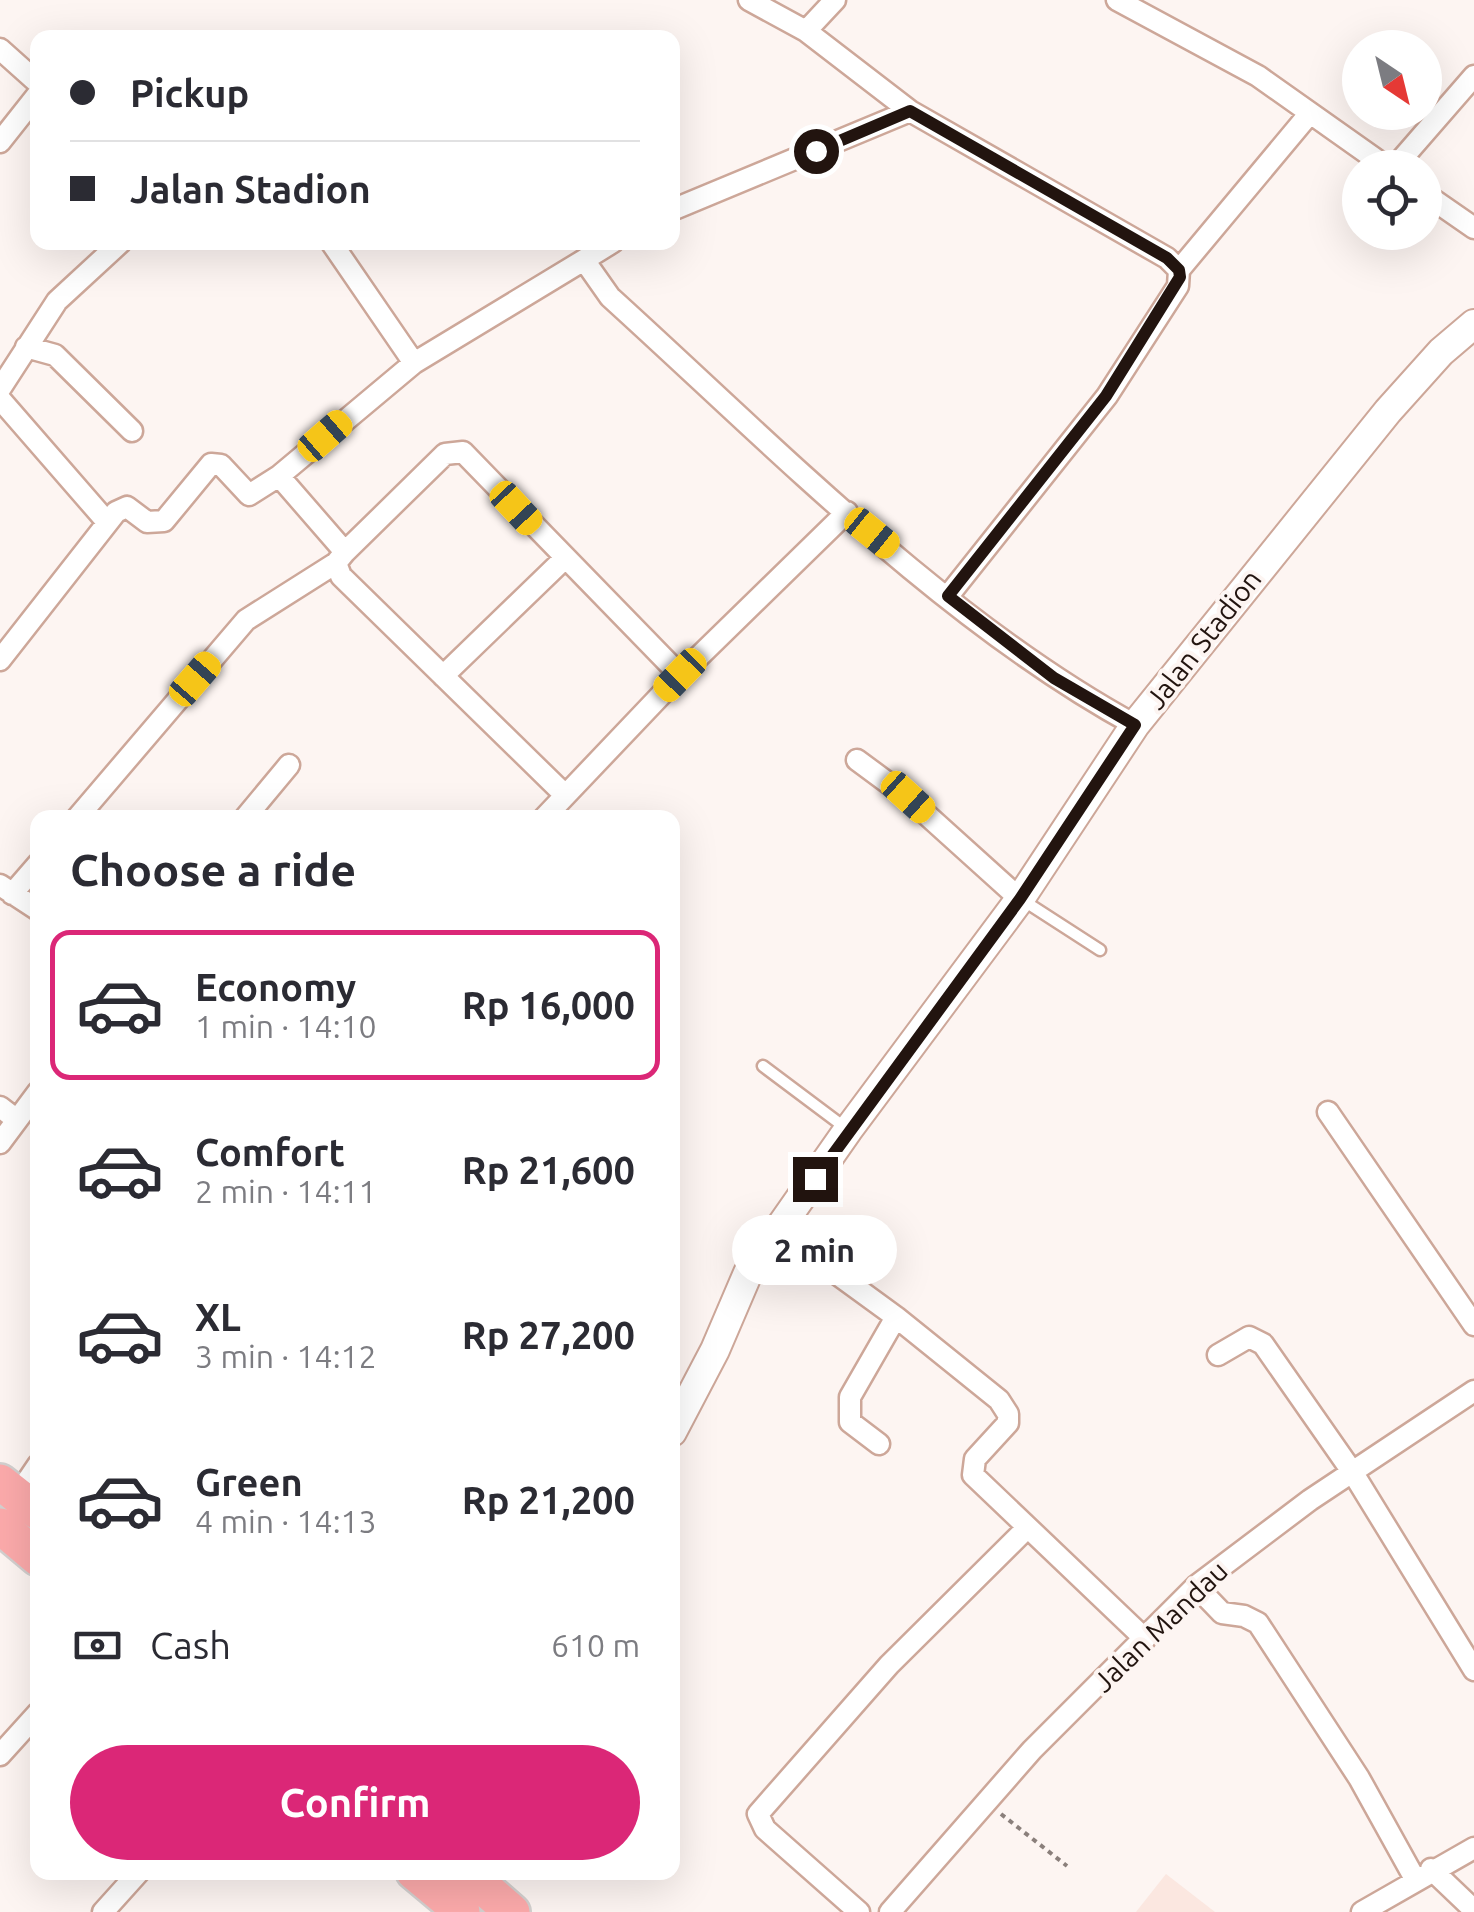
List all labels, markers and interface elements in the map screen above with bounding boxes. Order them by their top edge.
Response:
north arrow [1342,30,1442,130]
map controls [1342,30,1442,250]
text: Pickup [130,72,249,114]
route start [794,129,839,174]
button: locate [1342,150,1442,250]
text: Jalan Stadion [130,168,371,210]
car [293,405,357,467]
car [485,476,547,540]
car [839,502,905,564]
street label: Jalan Stadion [1139,563,1267,715]
car [648,643,712,707]
car [164,647,226,711]
car [876,766,940,828]
text: Choose a ride [70,844,356,895]
icon: car [75,960,165,1050]
text: Economy [195,966,356,1008]
text: Rp 16,000 [462,984,635,1026]
text: 1 min · 14:10 [195,1008,377,1044]
icon: car [75,1125,165,1215]
text: Comfort [195,1131,345,1173]
text: Rp 21,600 [462,1149,635,1191]
route end [793,1157,838,1202]
text: 2 min · 14:11 [195,1173,377,1209]
callout: 2 min [732,1214,898,1284]
text: 2 min [774,1232,855,1268]
icon: car [75,1290,165,1380]
text: XL [195,1296,241,1338]
text: Rp 27,200 [462,1314,635,1356]
text: 3 min · 14:12 [195,1338,377,1374]
icon: car [75,1455,165,1545]
text: Green [195,1461,303,1503]
text: Rp 21,200 [462,1479,635,1521]
text: 4 min · 14:13 [195,1503,377,1539]
street label: Jalan Mandau [1087,1554,1233,1698]
icon: cash [70,1618,125,1673]
text: Cash [150,1624,231,1666]
text: 610 m [551,1627,640,1663]
button: Confirm [70,1745,640,1860]

